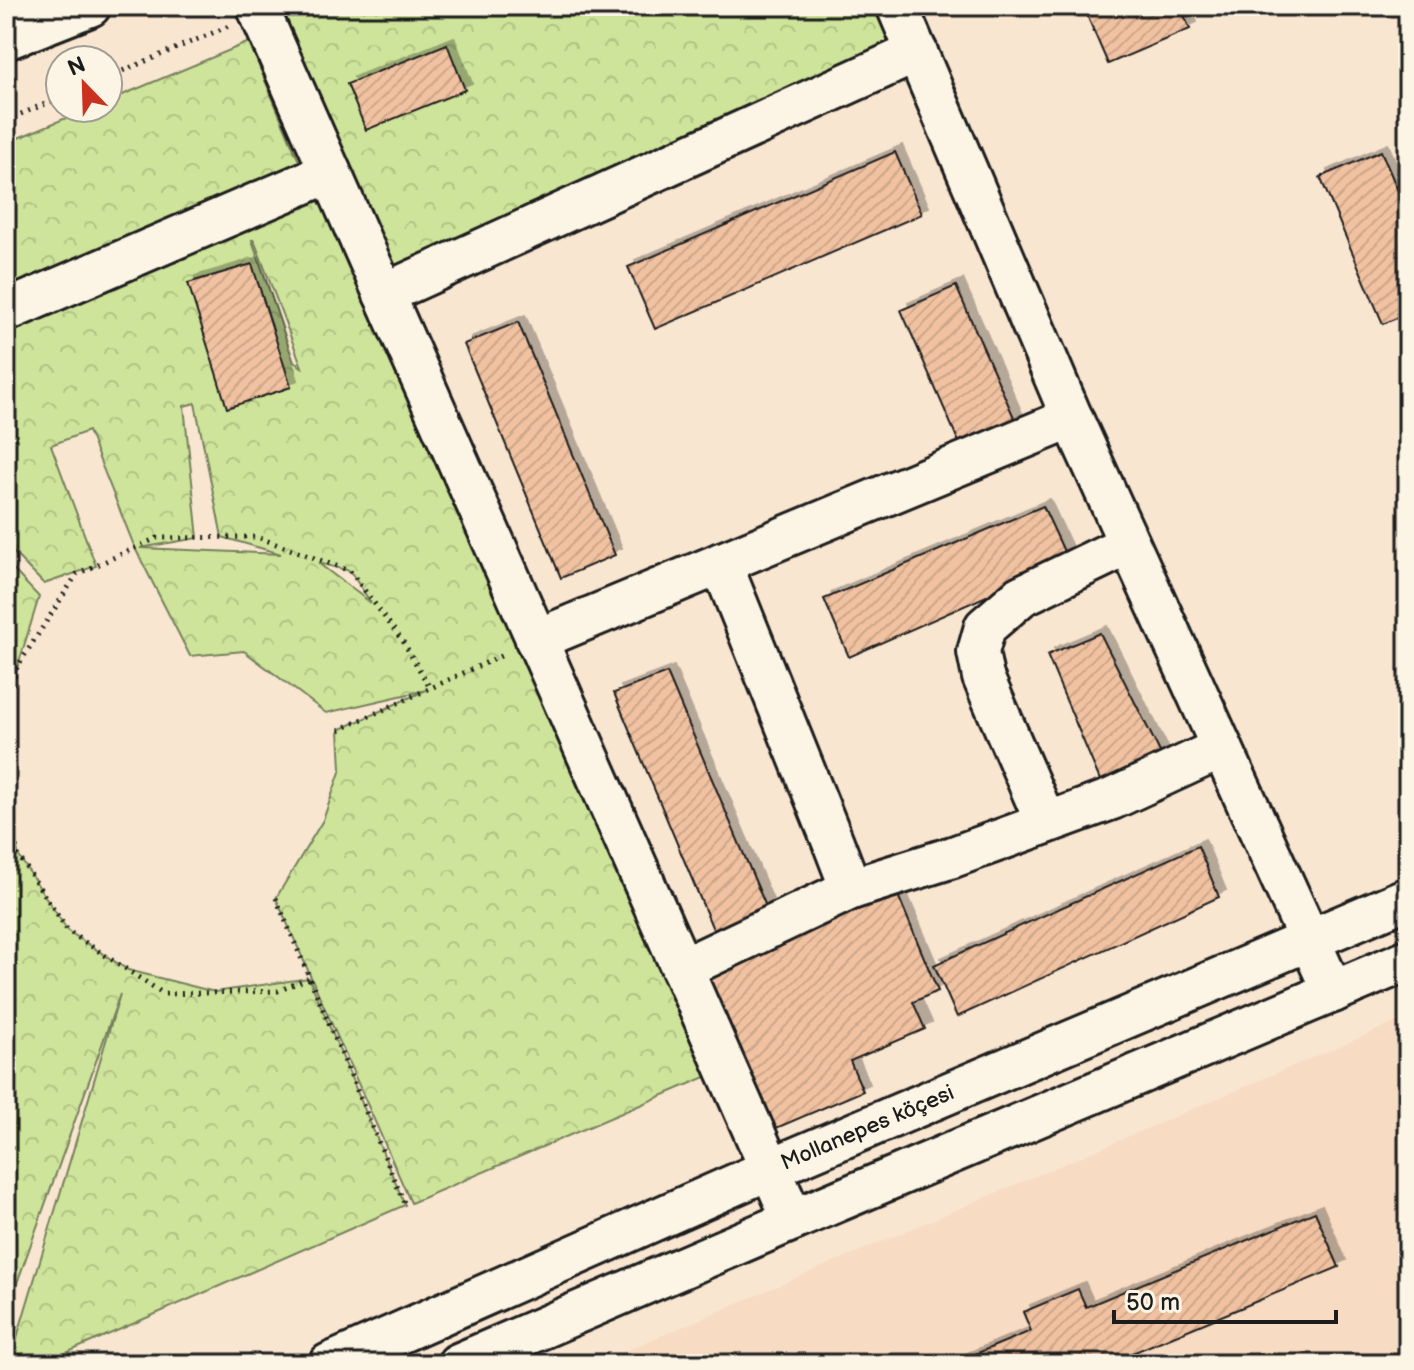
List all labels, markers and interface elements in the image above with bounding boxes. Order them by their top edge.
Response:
north arrow [44,44,124,124]
text: N [64,51,90,83]
street label: Mollanepes köçesi [777,1079,958,1176]
scale bar [1114,1274,1336,1324]
text: 50 m [1126,1288,1180,1317]

